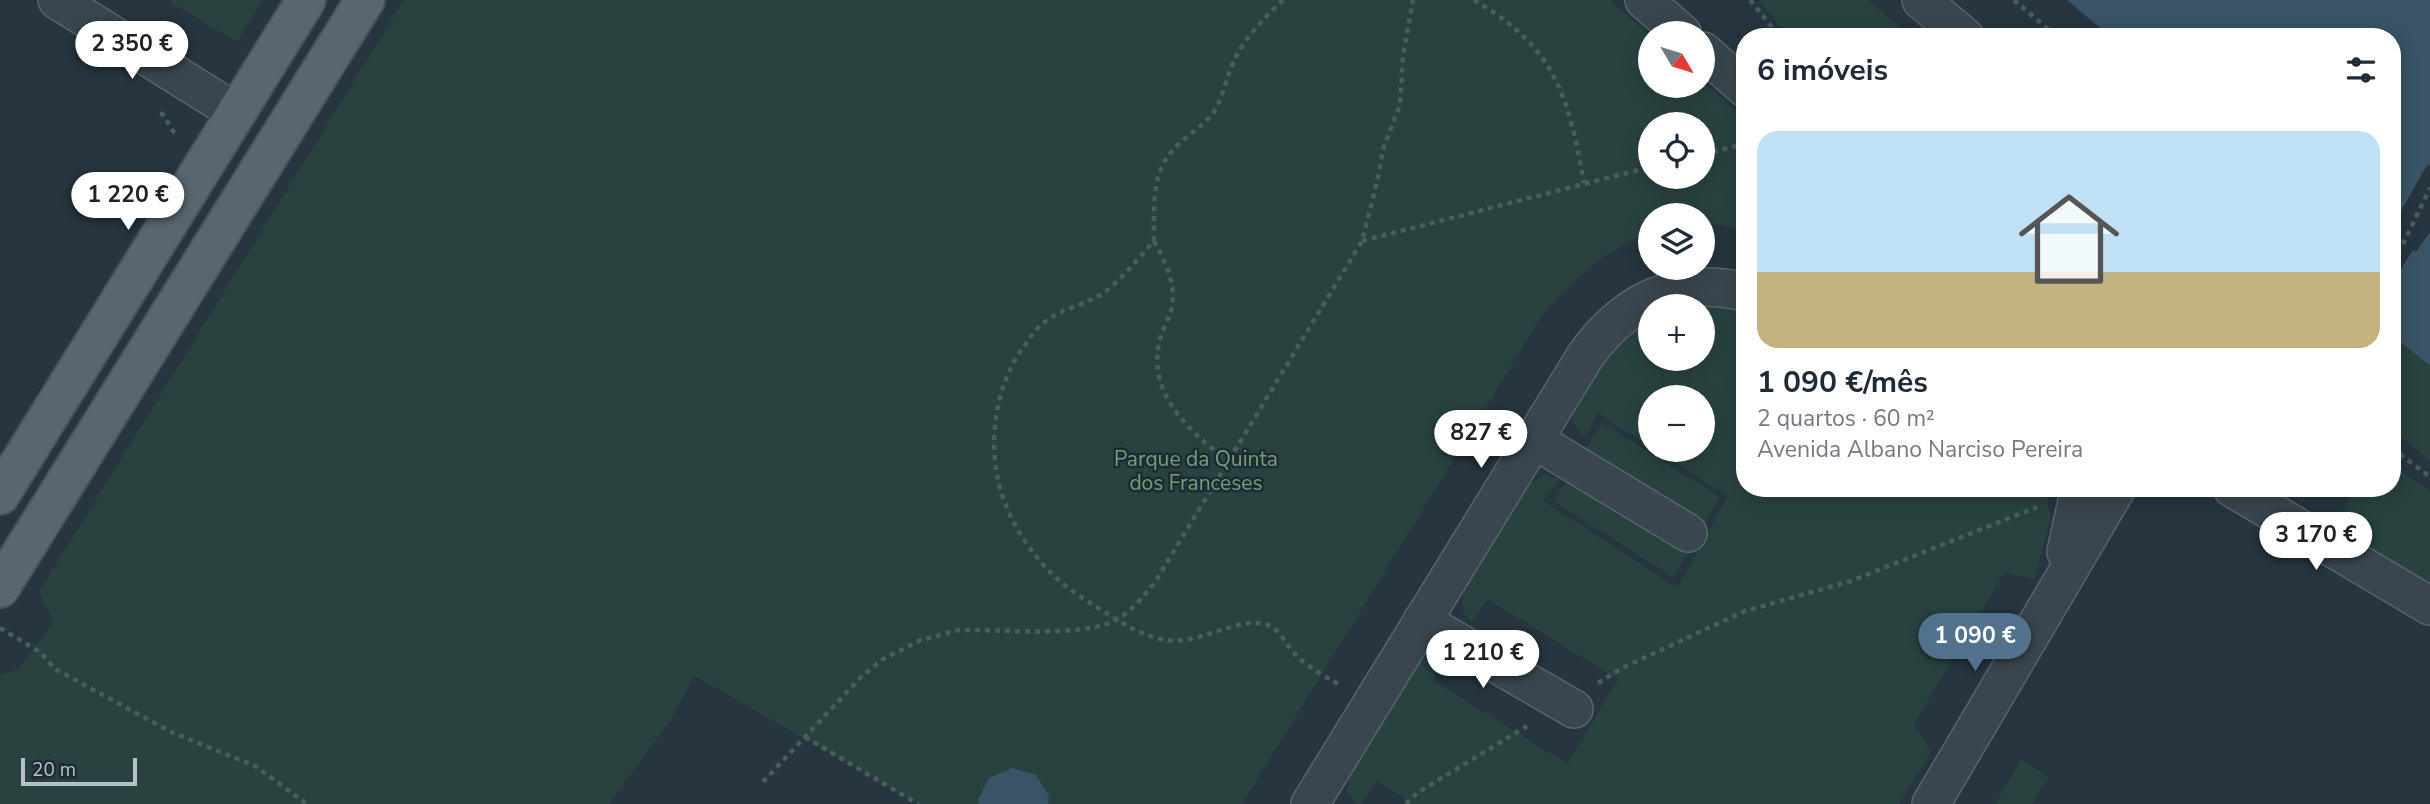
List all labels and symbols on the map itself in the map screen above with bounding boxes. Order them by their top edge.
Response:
north arrow [1638,21,1715,98]
pin: 2 350 € [67,22,197,81]
pin: 1 220 € [63,173,193,232]
pin: 827 € [1432,410,1530,470]
park label: Parque da Quinta dos Franceses [1114,445,1278,497]
pin: 3 170 € [2251,512,2381,572]
pin: 1 090 € [1910,614,2040,673]
pin: 1 210 € [1418,630,1548,690]
scale bar [21,755,136,787]

